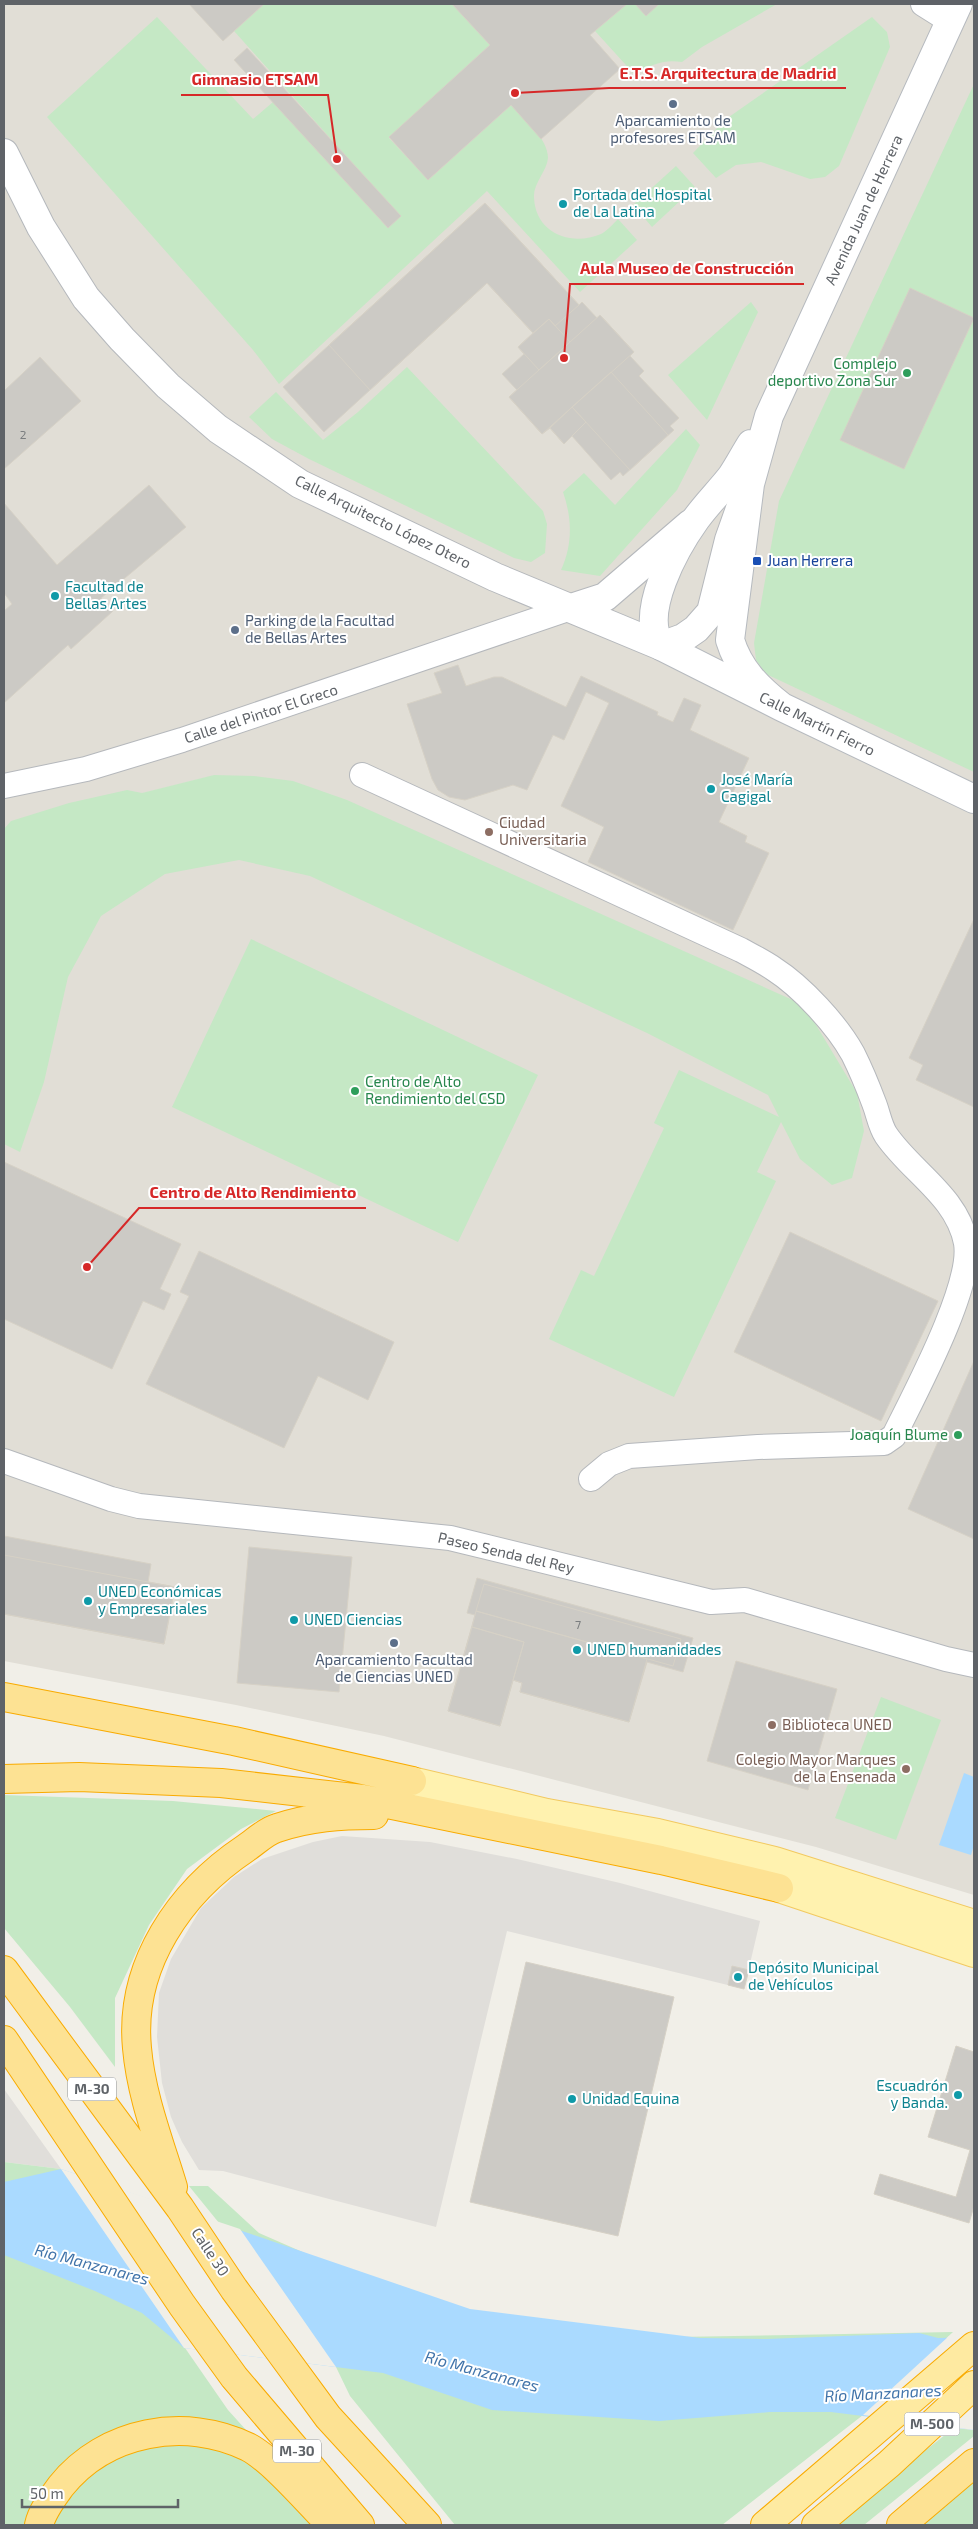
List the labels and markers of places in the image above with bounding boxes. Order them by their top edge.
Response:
callout: E.T.S. Arquitectura de Madrid [609,57,846,88]
callout: Gimnasio ETSAM [181,64,328,95]
marker: Aparcamiento de profesores ETSAM [667,98,679,110]
place label: Aparcamiento de profesores ETSAM [610,111,736,146]
place label: Portada del Hospital de La Latina [573,185,712,220]
marker: Portada del Hospital de La Latina [557,198,569,210]
callout: Aula Museo de Construcción [570,253,804,284]
place label: Complejo deportivo Zona Sur [768,354,897,389]
marker: Complejo deportivo Zona Sur [901,367,913,379]
place label: Juan Herrera [767,551,853,569]
marker: Juan Herrera [751,555,763,567]
place label: Facultad de Bellas Artes [65,577,147,612]
marker: Facultad de Bellas Artes [49,590,61,602]
place label: Parking de la Facultad de Bellas Artes [245,611,395,646]
marker: Parking de la Facultad de Bellas Artes [229,624,241,636]
place label: José María Cagigal [721,770,793,805]
marker: José María Cagigal [705,783,717,795]
place label: Ciudad Universitaria [499,813,587,848]
marker: Ciudad Universitaria [483,826,495,838]
place label: Centro de Alto Rendimiento del CSD [365,1072,506,1107]
marker: Centro de Alto Rendimiento del CSD [349,1085,361,1097]
callout: Centro de Alto Rendimiento [139,1177,366,1208]
place label: Joaquín Blume [850,1425,948,1443]
marker: Joaquín Blume [952,1429,964,1441]
place label: UNED Económicas y Empresariales [98,1582,222,1617]
marker: UNED Económicas y Empresariales [82,1595,94,1607]
place label: UNED Ciencias [304,1610,402,1628]
marker: UNED Ciencias [288,1614,300,1626]
marker: Aparcamiento Facultad de Ciencias UNED [388,1637,400,1649]
place label: UNED humanidades [587,1640,721,1658]
marker: UNED humanidades [571,1644,583,1656]
place label: Aparcamiento Facultad de Ciencias UNED [315,1650,473,1685]
place label: Biblioteca UNED [782,1715,892,1733]
marker: Biblioteca UNED [766,1719,778,1731]
place label: Colegio Mayor Marques de la Ensenada [736,1750,896,1785]
marker: Colegio Mayor Marques de la Ensenada [900,1763,912,1775]
place label: Depósito Municipal de Vehículos [748,1958,879,1993]
marker: Depósito Municipal de Vehículos [732,1971,744,1983]
place label: Escuadrón y Banda. [876,2076,948,2111]
place label: Unidad Equina [582,2089,679,2107]
marker: Escuadrón y Banda. [952,2089,964,2101]
marker: Unidad Equina [566,2093,578,2105]

